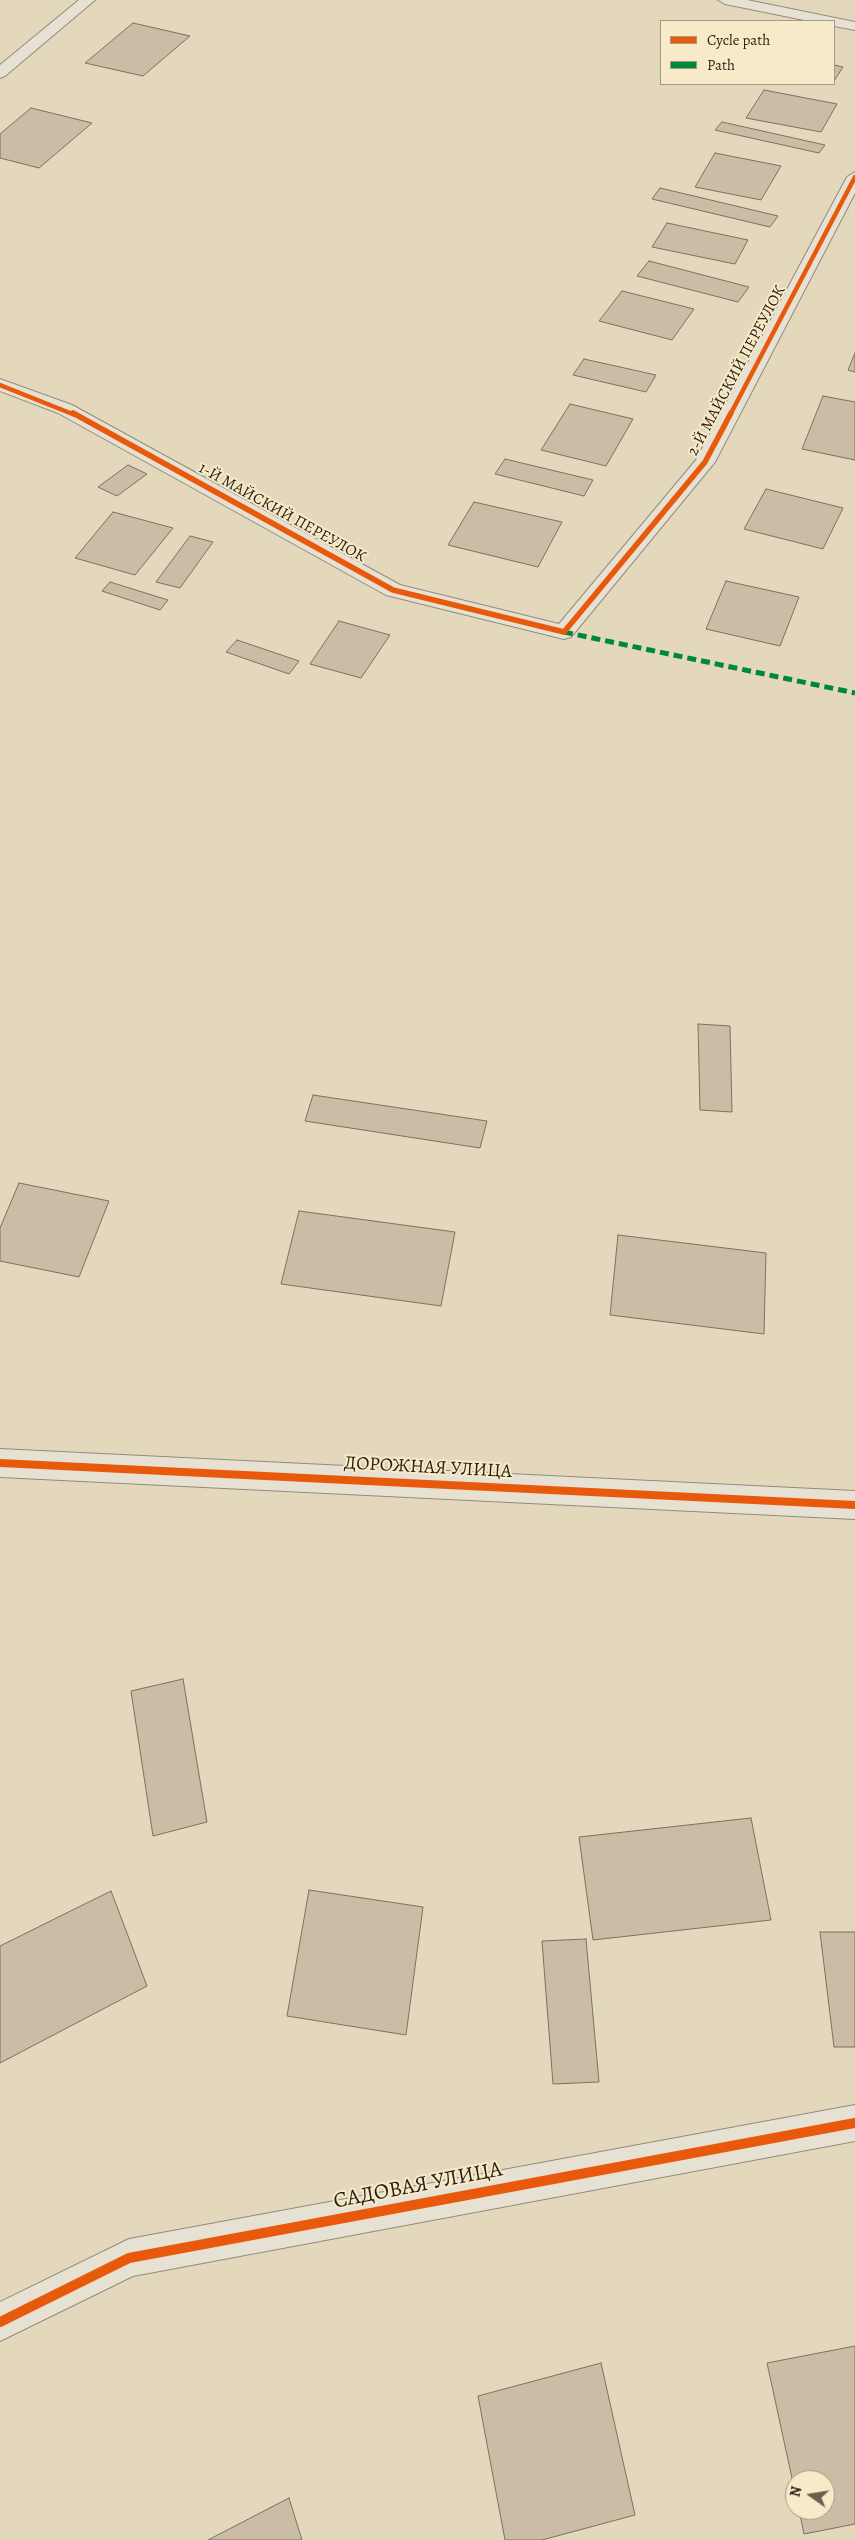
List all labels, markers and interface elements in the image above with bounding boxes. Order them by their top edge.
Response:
legend [660,20,835,85]
text: Cycle path [707,30,770,50]
text: Path [707,55,735,75]
street label: 2-Й МАЙСКИЙ ПЕРЕУЛОК [684,283,790,459]
street label: 1-Й МАЙСКИЙ ПЕРЕУЛОК [195,459,369,567]
street label: ДОРОЖНАЯ УЛИЦА [343,1452,513,1484]
street label: САДОВАЯ УЛИЦА [331,2157,505,2215]
north arrow [785,2470,835,2520]
text: N [785,2485,806,2499]

